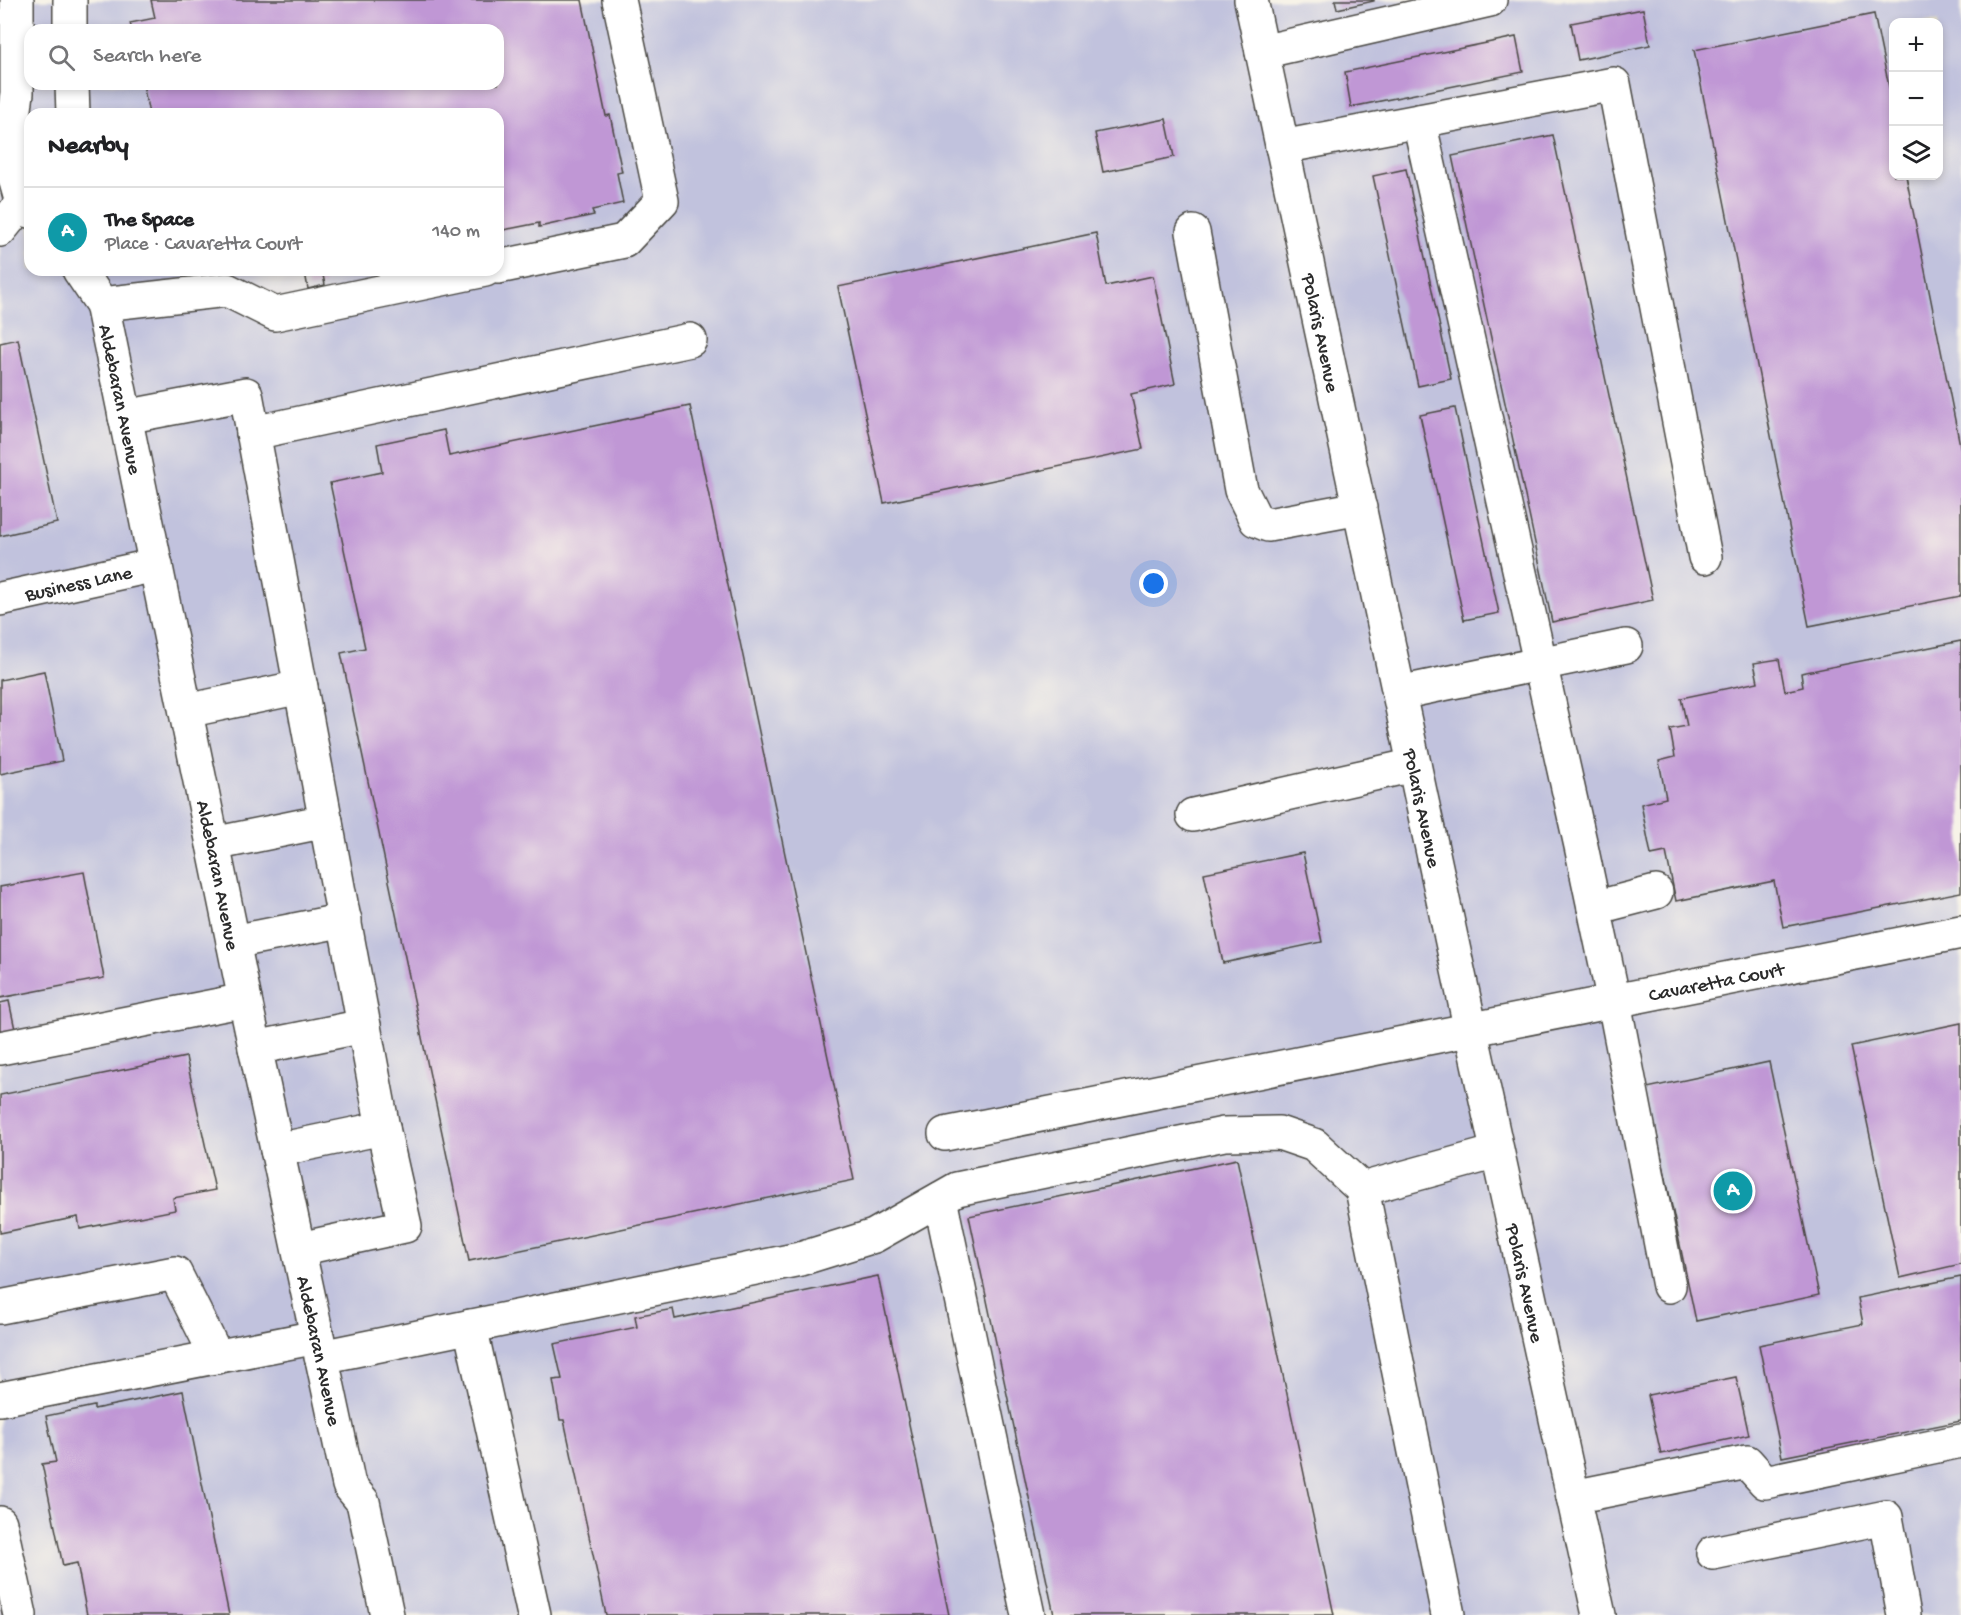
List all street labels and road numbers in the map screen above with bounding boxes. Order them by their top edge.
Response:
street label: Polaris Avenue [1294,271,1343,395]
street label: Aldebaran Avenue [91,323,145,477]
street label: Business Lane [22,562,135,608]
street label: Polaris Avenue [1396,746,1444,871]
street label: Aldebaran Avenue [189,799,243,953]
street label: Cavaretta Court [1647,959,1788,1009]
street label: Polaris Avenue [1498,1221,1547,1346]
street label: Aldebaran Avenue [289,1274,344,1429]

